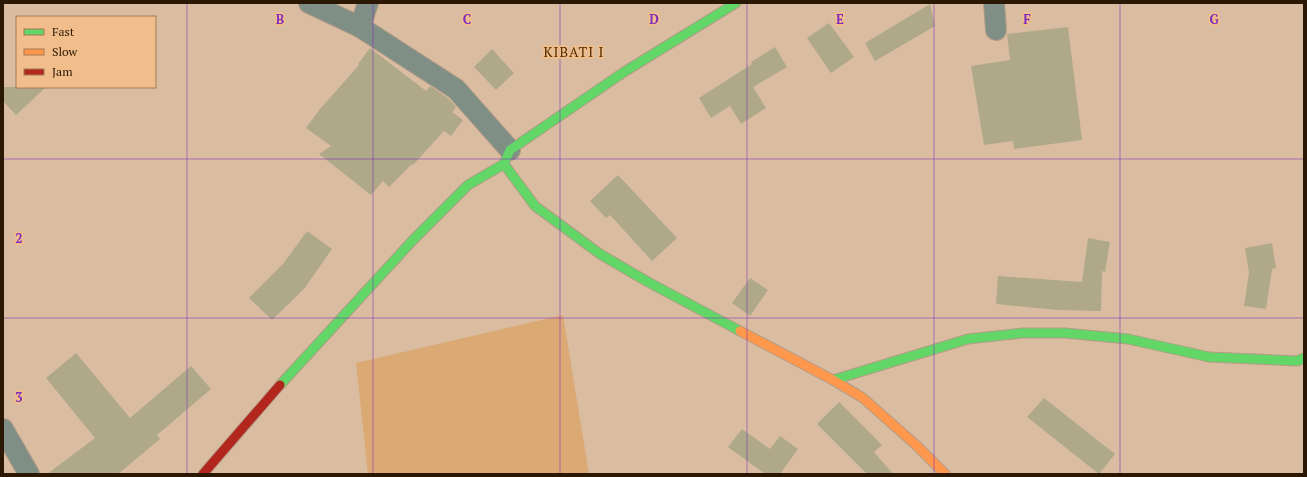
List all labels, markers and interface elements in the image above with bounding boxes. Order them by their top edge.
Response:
text: B [276,10,284,28]
text: C [463,10,471,28]
text: D [649,10,659,28]
text: E [836,10,844,28]
text: F [1023,10,1031,28]
text: G [1209,10,1219,28]
legend [16,16,156,88]
text: Fast [52,24,75,39]
district label: KIBATI I [544,42,604,61]
text: Slow [52,44,78,59]
text: Jam [52,64,73,79]
text: 2 [15,229,23,247]
text: 3 [15,388,23,406]

